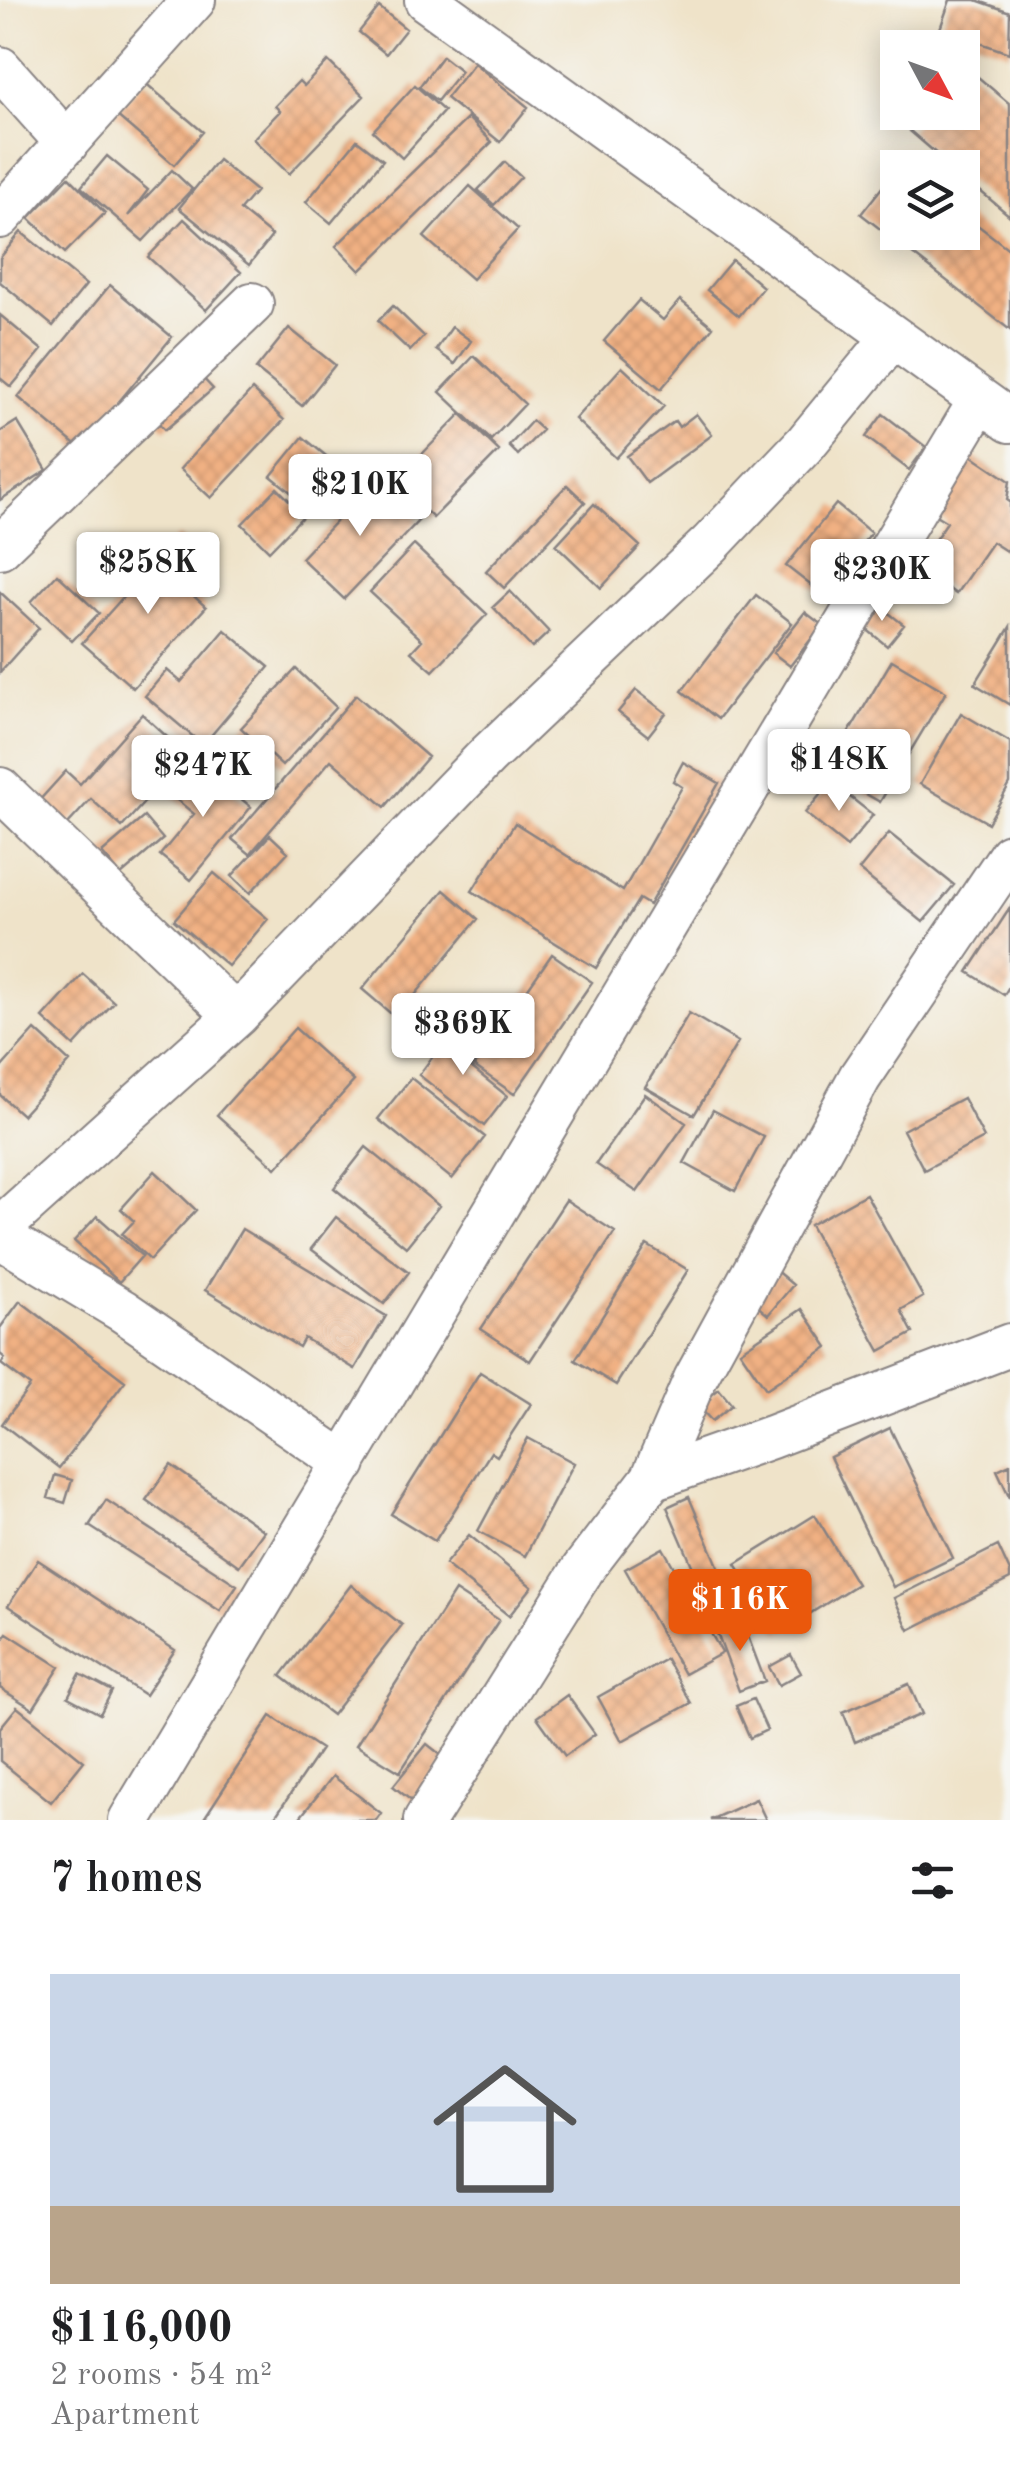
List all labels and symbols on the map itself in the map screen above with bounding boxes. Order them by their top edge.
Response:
north arrow [880,30,980,130]
pin: $210K [290,454,430,539]
pin: $258K [78,532,218,617]
pin: $230K [812,539,952,624]
pin: $148K [769,729,909,814]
pin: $247K [133,735,273,820]
pin: $369K [393,993,533,1078]
pin: $116K [670,1569,810,1654]

